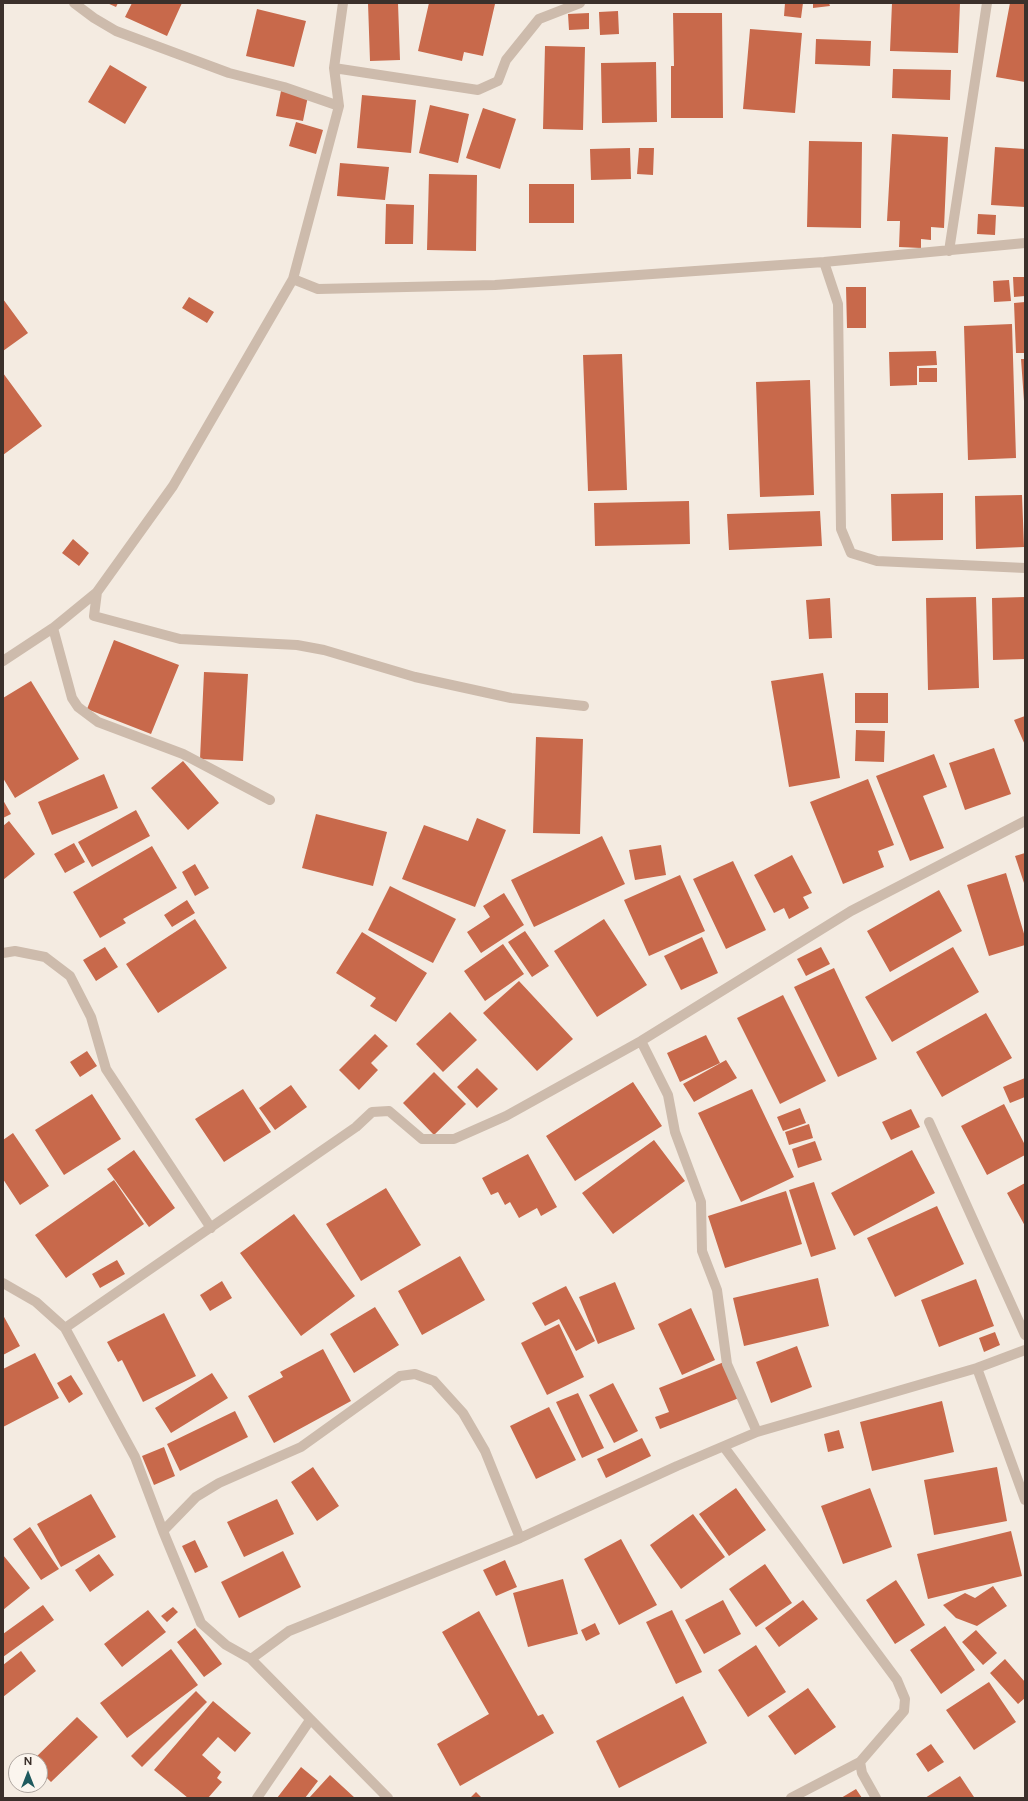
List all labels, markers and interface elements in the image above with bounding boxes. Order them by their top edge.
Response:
north arrow [8,1753,48,1793]
text: N [24,1755,32,1768]

